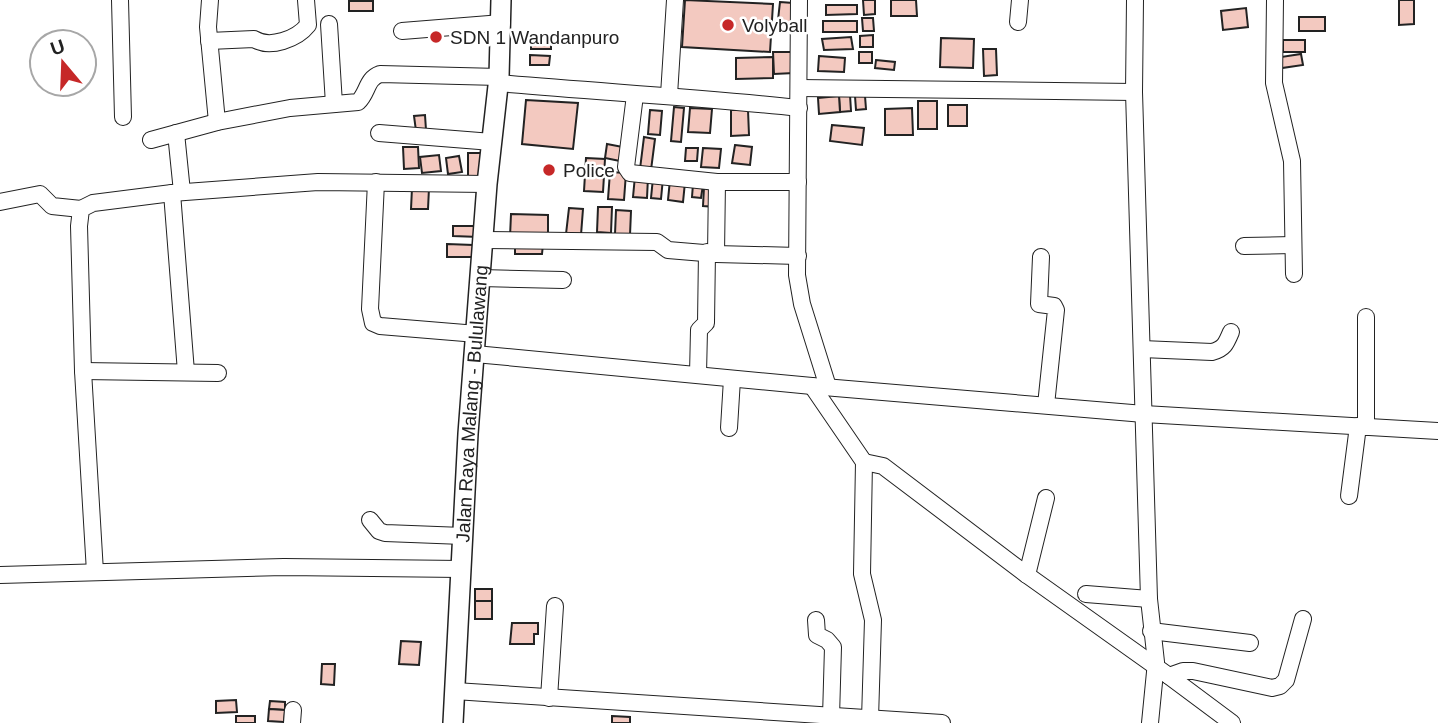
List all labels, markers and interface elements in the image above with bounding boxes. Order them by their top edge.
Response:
place label: Volyball [742,15,808,36]
marker: Volyball [720,17,736,33]
place label: SDN 1 Wandanpuro [450,27,619,48]
north arrow [28,28,98,98]
marker: SDN 1 Wandanpuro [428,29,444,45]
text: U [48,35,68,60]
place label: Police [563,160,615,181]
marker: Police [541,162,557,178]
street label: Jalan Raya Malang - Bululawang [452,264,492,543]

